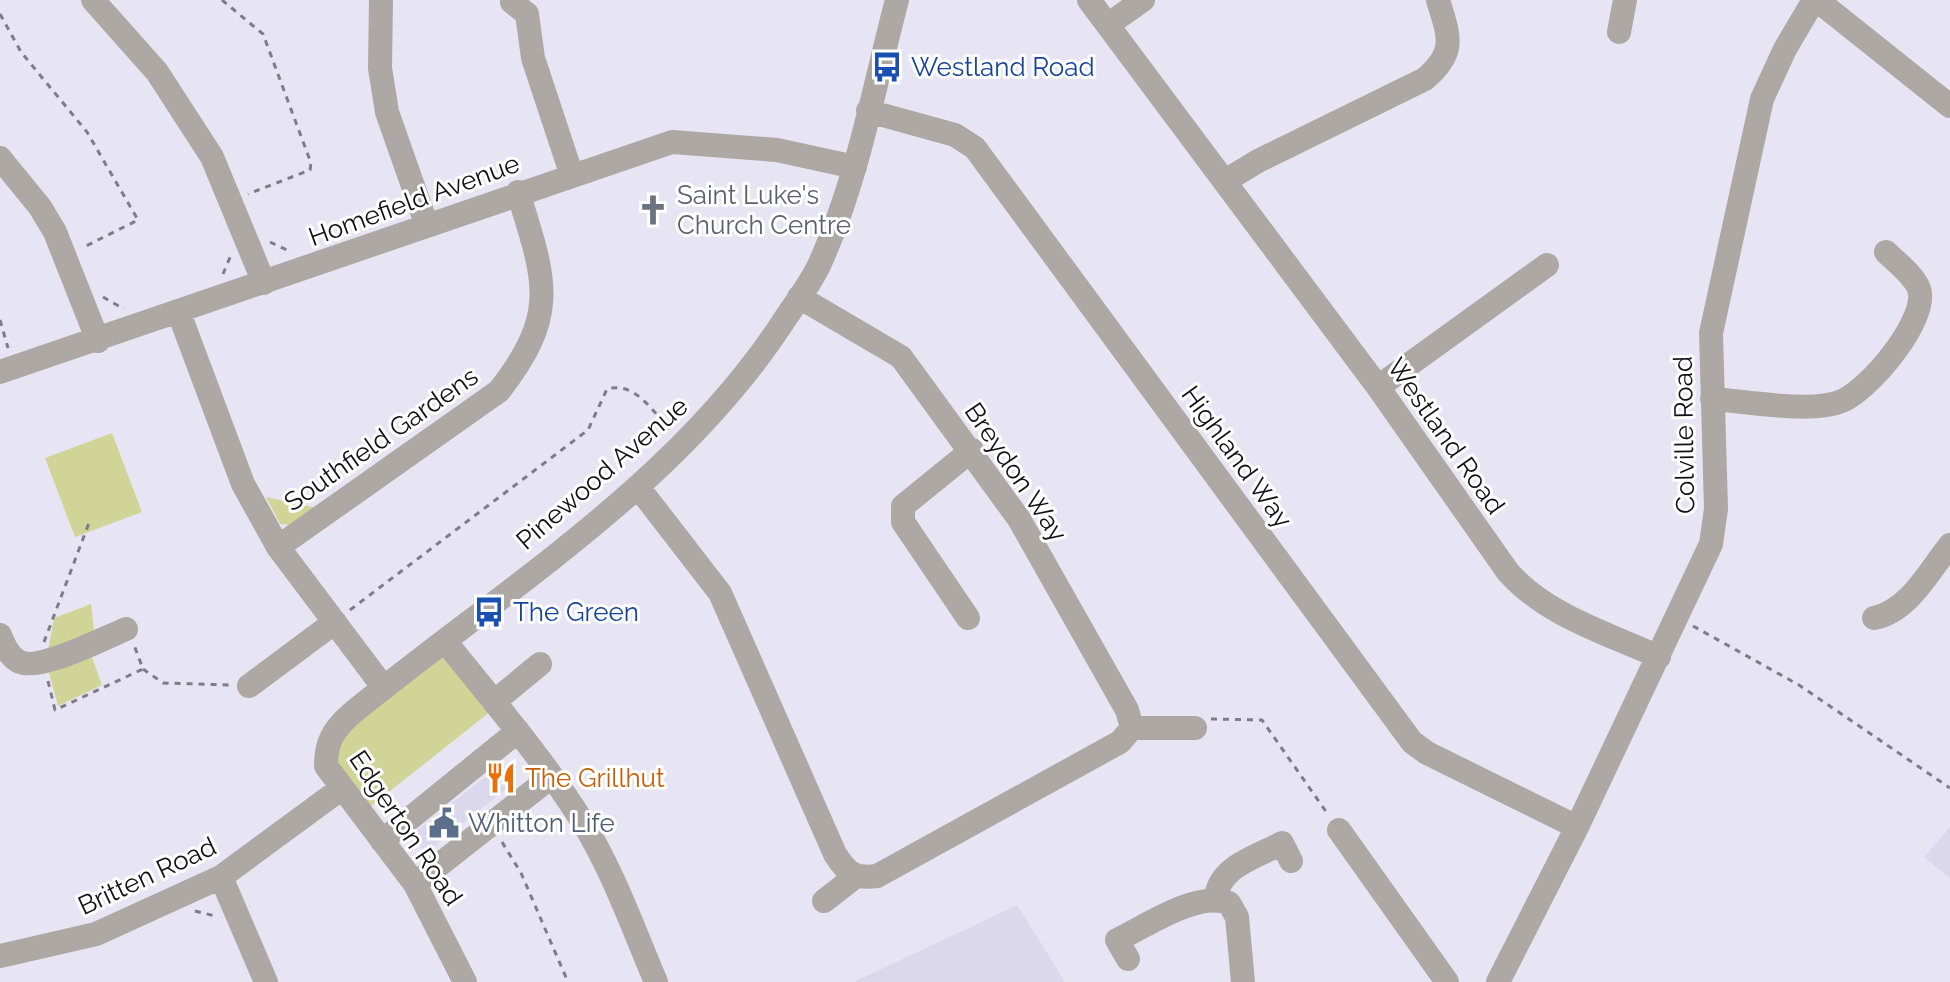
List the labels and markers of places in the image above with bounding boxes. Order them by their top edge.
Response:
bus stop icon: Westland Road [870,50,904,84]
place label: Westland Road [911,52,1095,82]
place label: Saint Luke's Church Centre [677,180,851,240]
church icon: Saint Luke's Church Centre [636,193,670,227]
bus stop icon: The Green [472,595,506,629]
place label: The Green [513,597,639,627]
restaurant icon: The Grillhut [484,761,518,795]
place label: The Grillhut [525,763,665,793]
public building icon: Whitton Life [427,806,461,840]
place label: Whitton Life [468,808,615,838]

